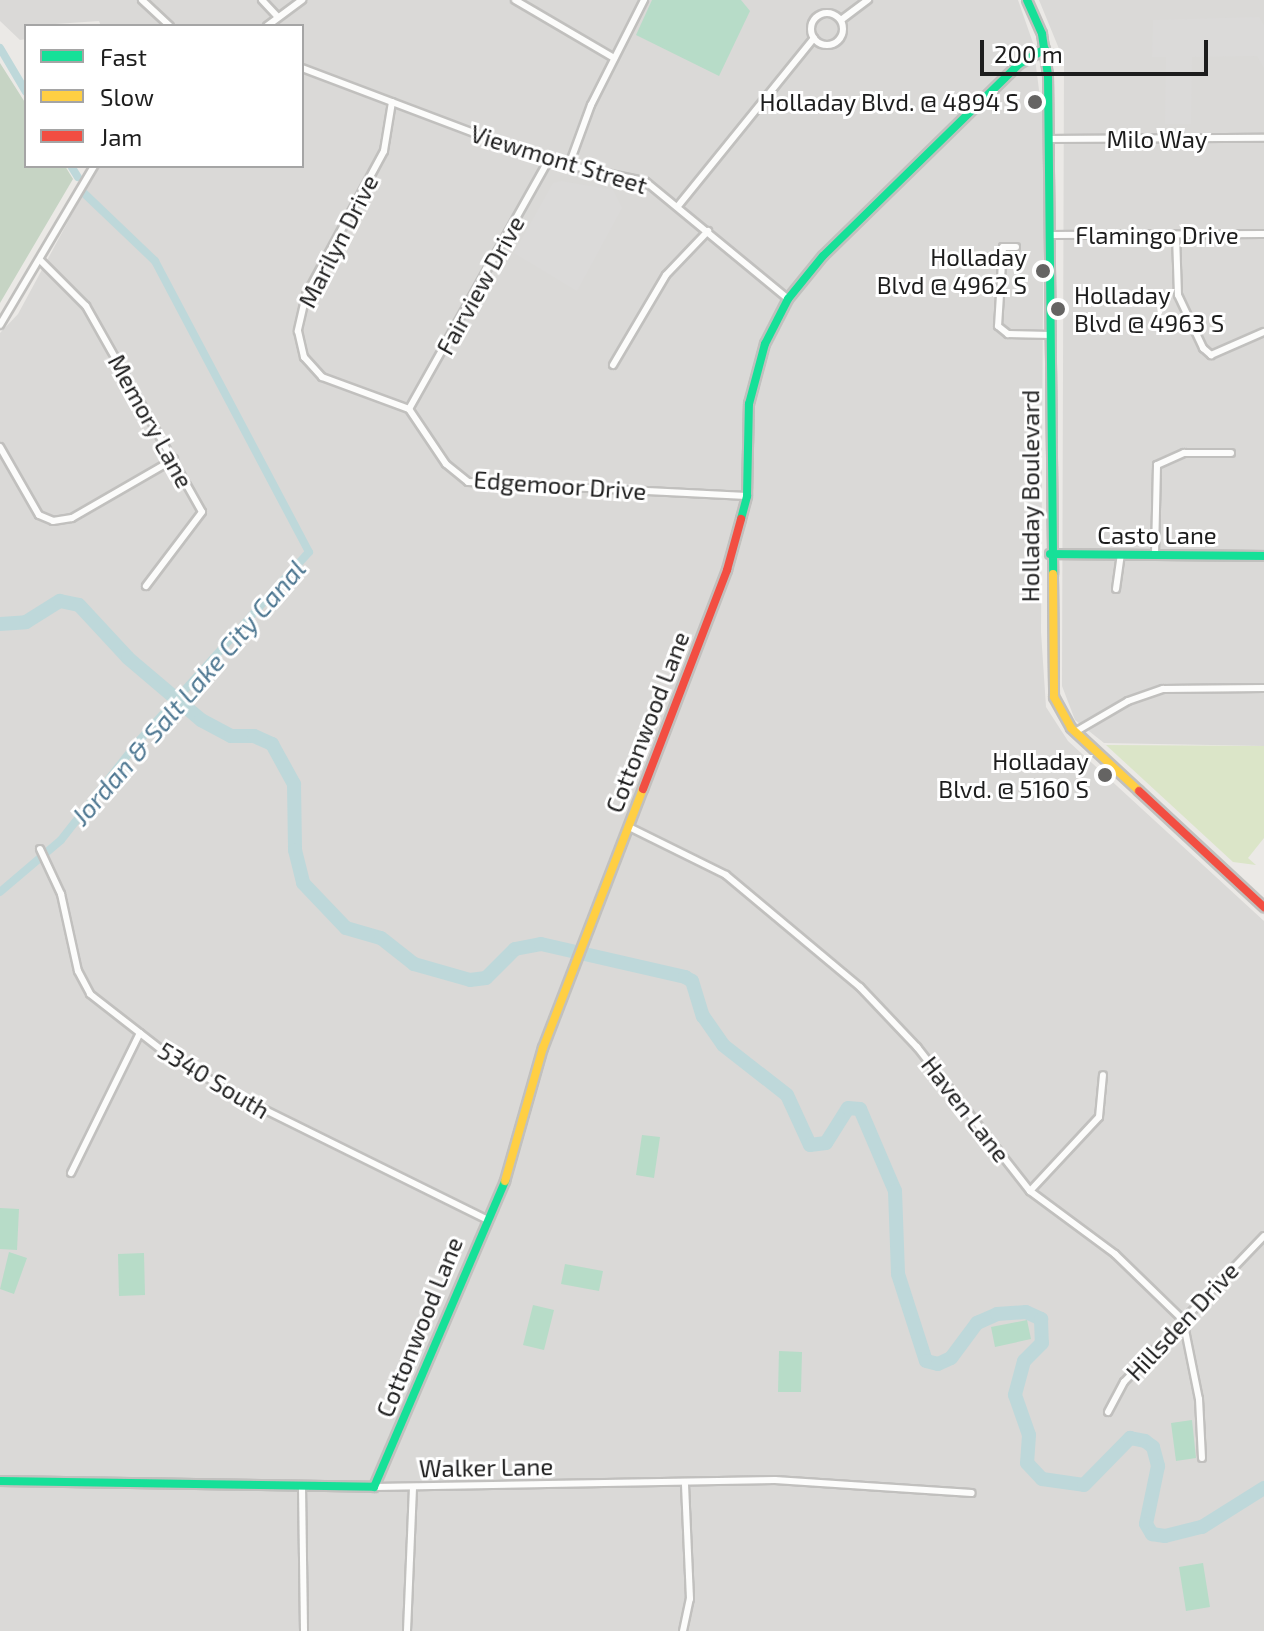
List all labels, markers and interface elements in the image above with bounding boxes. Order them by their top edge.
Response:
legend [24,24,304,168]
scale bar [984,24,1212,74]
text: 200 m [994,39,1063,68]
text: Fast [100,42,147,71]
text: Slow [100,82,154,111]
place label: Holladay Blvd. @ 4894 S [759,88,1019,116]
marker: Holladay Blvd. @ 4894 S [1026,93,1044,111]
street label: Viewmont Street [467,118,651,200]
text: Jam [100,122,142,151]
street label: Milo Way [1106,125,1208,153]
street label: Marilyn Drive [292,170,384,312]
street label: Fairview Drive [430,210,530,360]
street label: Flamingo Drive [1075,221,1239,249]
place label: Holladay Blvd @ 4962 S [877,243,1027,299]
marker: Holladay Blvd @ 4962 S [1034,262,1052,280]
place label: Holladay Blvd @ 4963 S [1074,281,1224,337]
marker: Holladay Blvd @ 4963 S [1049,300,1067,318]
street label: Memory Lane [102,349,200,493]
street label: Holladay Boulevard [1016,389,1044,603]
street label: Edgemoor Drive [472,465,648,505]
street label: Casto Lane [1097,521,1217,549]
water label: Jordan & Salt Lake City Canal [64,553,312,831]
street label: Cottonwood Lane [599,627,695,817]
place label: Holladay Blvd. @ 5160 S [938,747,1089,803]
marker: Holladay Blvd. @ 5160 S [1096,766,1114,784]
street label: 5340 South [153,1036,275,1124]
street label: Haven Lane [916,1050,1016,1168]
street label: Cottonwood Lane [370,1233,468,1421]
street label: Hillsden Drive [1120,1256,1244,1386]
street label: Walker Lane [418,1451,554,1483]

